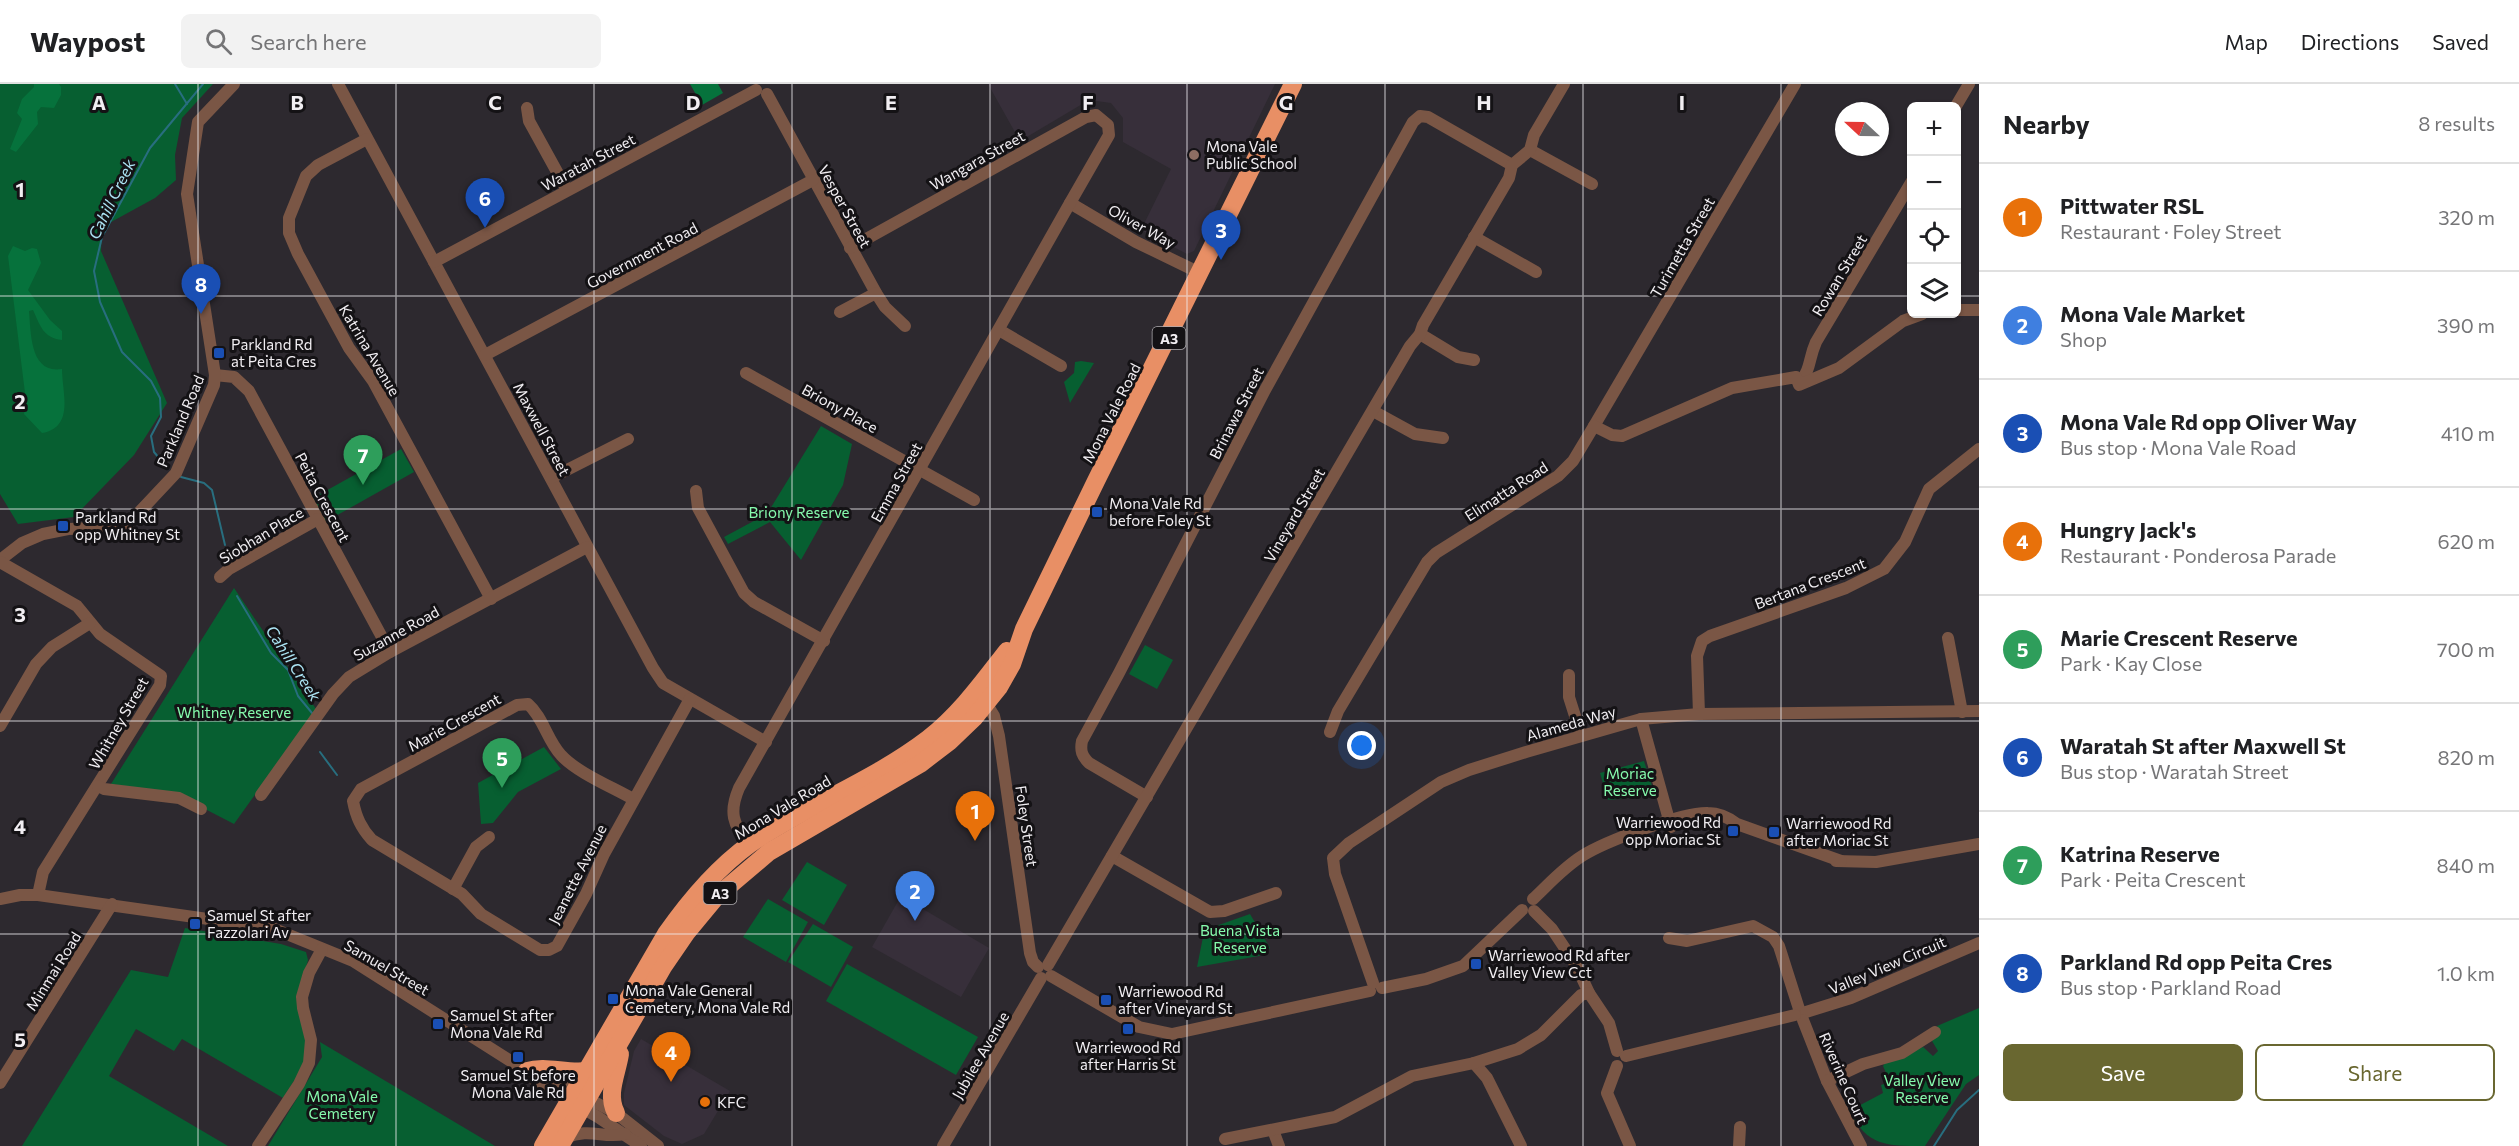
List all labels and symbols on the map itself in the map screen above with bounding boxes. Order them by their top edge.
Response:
text: A [92,90,106,114]
text: B [290,90,304,114]
text: C [488,90,502,114]
text: D [686,90,700,114]
text: E [885,90,897,114]
text: F [1082,90,1094,114]
text: G [1279,90,1293,114]
text: H [1477,90,1492,114]
text: I [1679,90,1685,114]
north arrow [1835,102,1889,156]
street label: Wangara Street [926,126,1028,194]
street label: Waratah Street [538,130,638,194]
place label: Mona Vale Public School [1206,137,1297,172]
marker: Mona Vale Public School [1187,148,1201,162]
water label: Cahill Creek [84,156,139,242]
street label: Vesper Street [815,161,875,251]
text: 1 [15,177,25,201]
pin: 6 [466,178,504,228]
street label: Turimetta Street [1646,194,1718,300]
street label: Oliver Way [1105,200,1179,252]
pin: 3 [1202,210,1240,260]
street label: Government Road [583,218,701,292]
street label: Rowan Street [1808,231,1870,319]
pin: 8 [182,264,220,314]
street label: Katrina Avenue [336,301,404,399]
road number: A3 [1152,327,1186,349]
place label: Parkland Rd at Peita Cres [231,335,317,370]
marker: Parkland Rd at Peita Cres [212,346,226,360]
street label: Mona Vale Road [1078,360,1144,466]
street label: Brinawa Street [1205,364,1267,462]
street label: Parkland Road [153,372,207,470]
street label: Maxwell Street [510,379,574,479]
street label: Briony Place [799,380,881,436]
text: 2 [14,389,26,413]
pin: 7 [344,436,382,485]
street label: Emma Street [867,439,925,525]
street label: Peita Crescent [292,449,354,545]
street label: Elimatta Road [1461,457,1551,525]
street label: Vineyard Street [1260,465,1328,565]
place label: Mona Vale Rd before Foley St [1109,494,1211,529]
street label: Siobhan Place [216,503,306,567]
park label: Briony Reserve [748,503,850,521]
marker: Mona Vale Rd before Foley St [1090,505,1104,519]
place label: Parkland Rd opp Whitney St [75,508,180,543]
marker: Parkland Rd opp Whitney St [56,519,70,533]
street label: Bertana Crescent [1752,554,1868,612]
text: 3 [14,602,26,626]
street label: Suzanne Road [350,602,442,664]
water label: Cahill Creek [262,622,326,705]
street label: Whitney Street [84,674,152,772]
street label: Marie Crescent [404,689,504,755]
street label: Alameda Way [1524,702,1618,744]
park label: Whitney Reserve [177,703,291,721]
your location [1347,731,1376,760]
pin: 5 [482,738,522,788]
park label: Moriac Reserve [1603,764,1657,799]
street label: Mona Vale Road [730,771,834,843]
street label: Foley Street [1012,784,1042,868]
pin: 1 [956,792,994,841]
place label: Warriewood Rd opp Moriac St [1616,813,1721,848]
text: 4 [14,814,26,838]
place label: Warriewood Rd after Moriac St [1786,814,1891,849]
street label: Jeanette Avenue [544,821,610,927]
marker: Warriewood Rd opp Moriac St [1726,824,1740,838]
marker: Warriewood Rd after Moriac St [1767,825,1781,839]
pin: 2 [896,872,934,921]
road number: A3 [704,882,736,904]
place label: Samuel St after Fazzolari Av [207,906,311,941]
marker: Samuel St after Fazzolari Av [188,917,202,931]
park label: Buena Vista Reserve [1200,921,1280,956]
street label: Minmai Road [22,928,84,1014]
street label: Valley View Circuit [1826,932,1948,998]
street label: Samuel Street [341,935,433,999]
place label: Warriewood Rd after Valley View Cct [1488,946,1630,981]
marker: Warriewood Rd after Valley View Cct [1469,957,1483,971]
place label: Mona Vale General Cemetery, Mona Vale Rd [625,981,790,1016]
place label: Warriewood Rd after Vineyard St [1118,982,1233,1017]
marker: Mona Vale General Cemetery, Mona Vale Rd [606,992,620,1006]
marker: Warriewood Rd after Vineyard St [1099,993,1113,1007]
place label: Samuel St after Mona Vale Rd [450,1006,554,1041]
street label: Jubilee Avenue [948,1008,1012,1102]
marker: Samuel St after Mona Vale Rd [431,1017,445,1031]
marker: Warriewood Rd after Harris St [1121,1022,1135,1036]
text: 5 [14,1027,26,1051]
street label: Riverine Court [1816,1029,1872,1127]
pin: 4 [652,1032,690,1082]
place label: Warriewood Rd after Harris St [1075,1038,1181,1073]
marker: Samuel St before Mona Vale Rd [511,1050,525,1064]
place label: Samuel St before Mona Vale Rd [460,1066,576,1101]
park label: Valley View Reserve [1883,1071,1961,1106]
park label: Mona Vale Cemetery [306,1087,378,1122]
place label: KFC [717,1093,746,1111]
marker: KFC [698,1095,712,1109]

